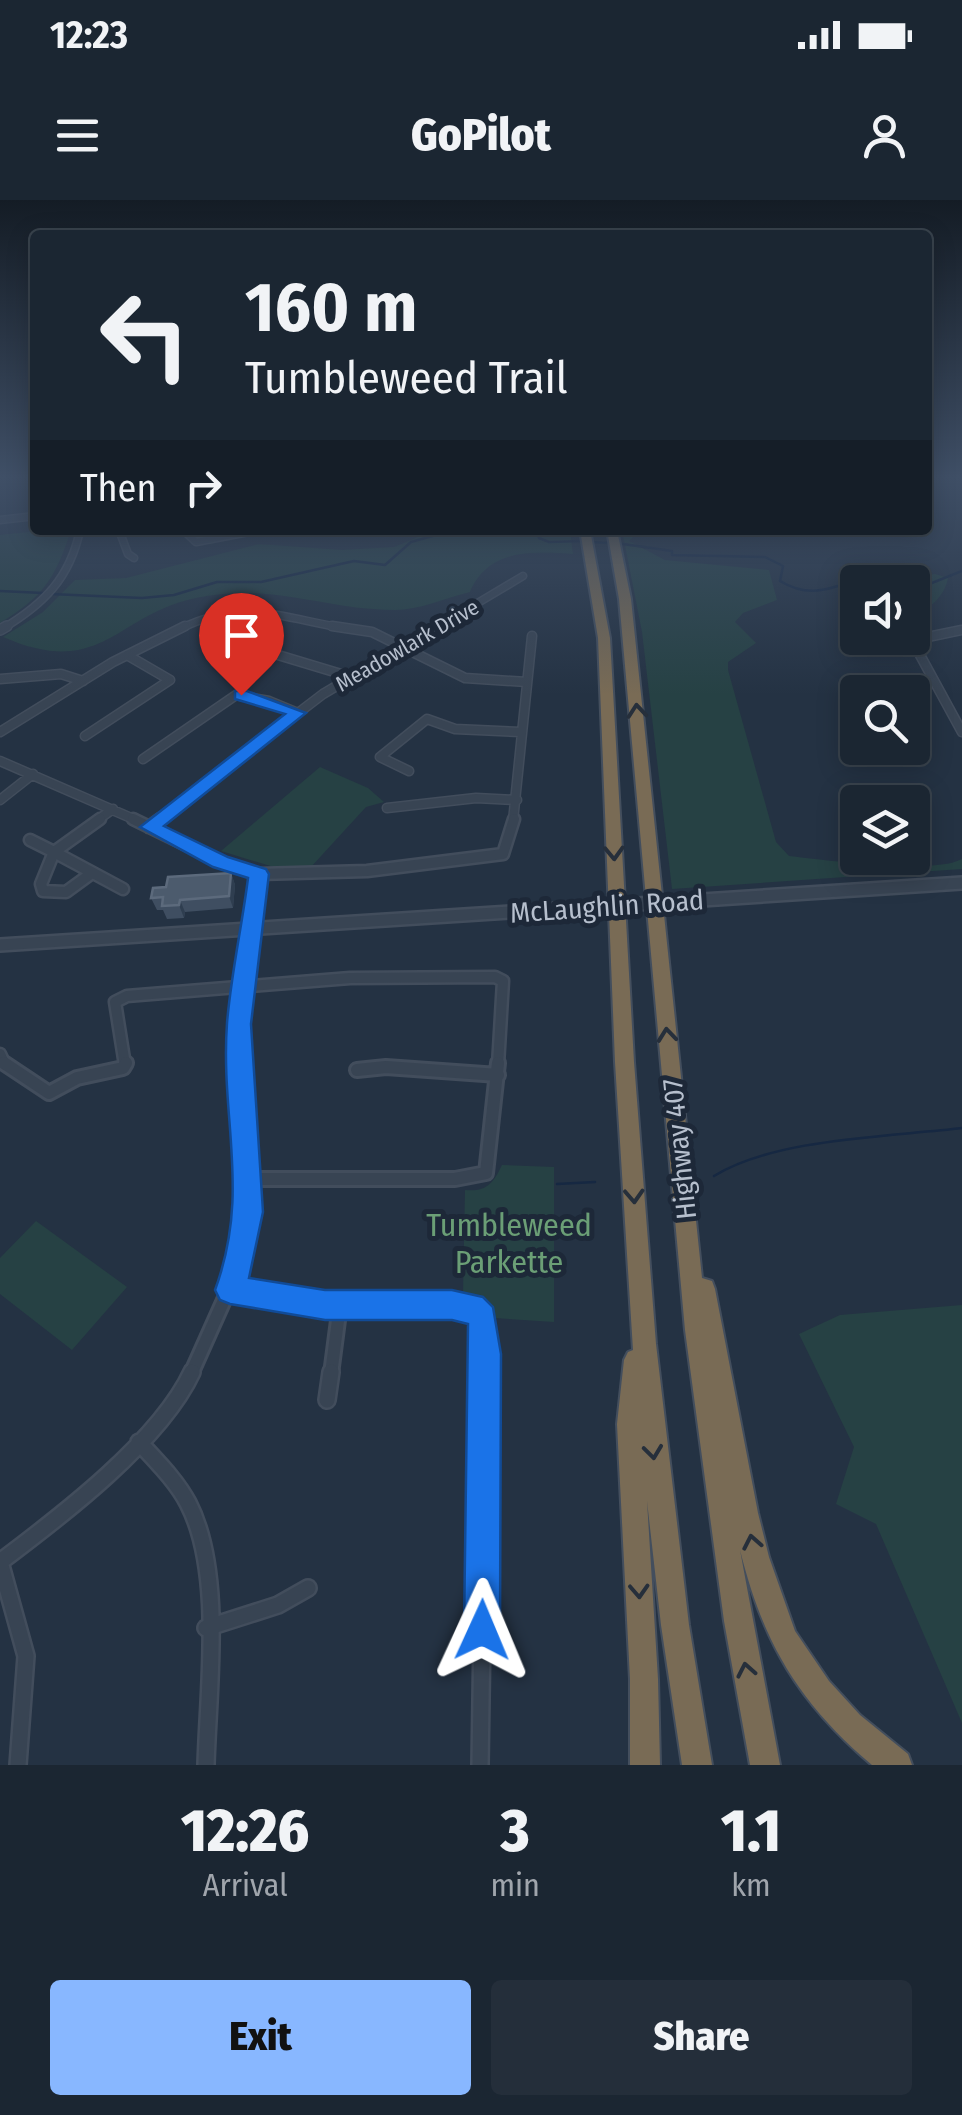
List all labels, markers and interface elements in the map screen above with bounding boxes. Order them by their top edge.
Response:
text: 12:23 [50,12,128,58]
icon: menu [50,108,105,163]
text: GoPilot [411,108,551,162]
icon: person [857,108,912,163]
text: 160 m [245,266,417,350]
icon: left [80,270,210,400]
text: Tumbleweed Trail [245,351,568,405]
icon: right [176,460,231,515]
text: Then [80,465,156,511]
map controls [840,565,930,875]
button: sound [840,565,930,655]
pin [199,593,284,696]
street label: Meadowlark Drive [331,593,484,697]
icon: arrive [214,608,269,663]
button: search [840,675,930,765]
one-way arrow [626,703,648,719]
button: layers [840,785,930,875]
one-way arrow [604,846,625,862]
street label: McLaughlin Road [509,883,705,930]
one-way arrow [657,1026,678,1042]
street label: Highway 407 [656,1077,703,1221]
one-way arrow [623,1189,644,1205]
park label: Tumbleweed Parkette [426,1206,592,1281]
one-way arrow [642,1444,663,1460]
one-way arrow [742,1534,763,1550]
position arrow [430,1578,534,1682]
one-way arrow [628,1584,649,1600]
one-way arrow [736,1661,757,1678]
text: 12:26 [181,1795,309,1867]
text: 3 [501,1795,530,1867]
text: 1.1 [721,1795,781,1867]
text: Arrival [203,1866,288,1904]
text: min [490,1866,540,1904]
text: km [731,1866,771,1904]
button: Exit [50,1980,471,2095]
button: Share [491,1980,912,2095]

